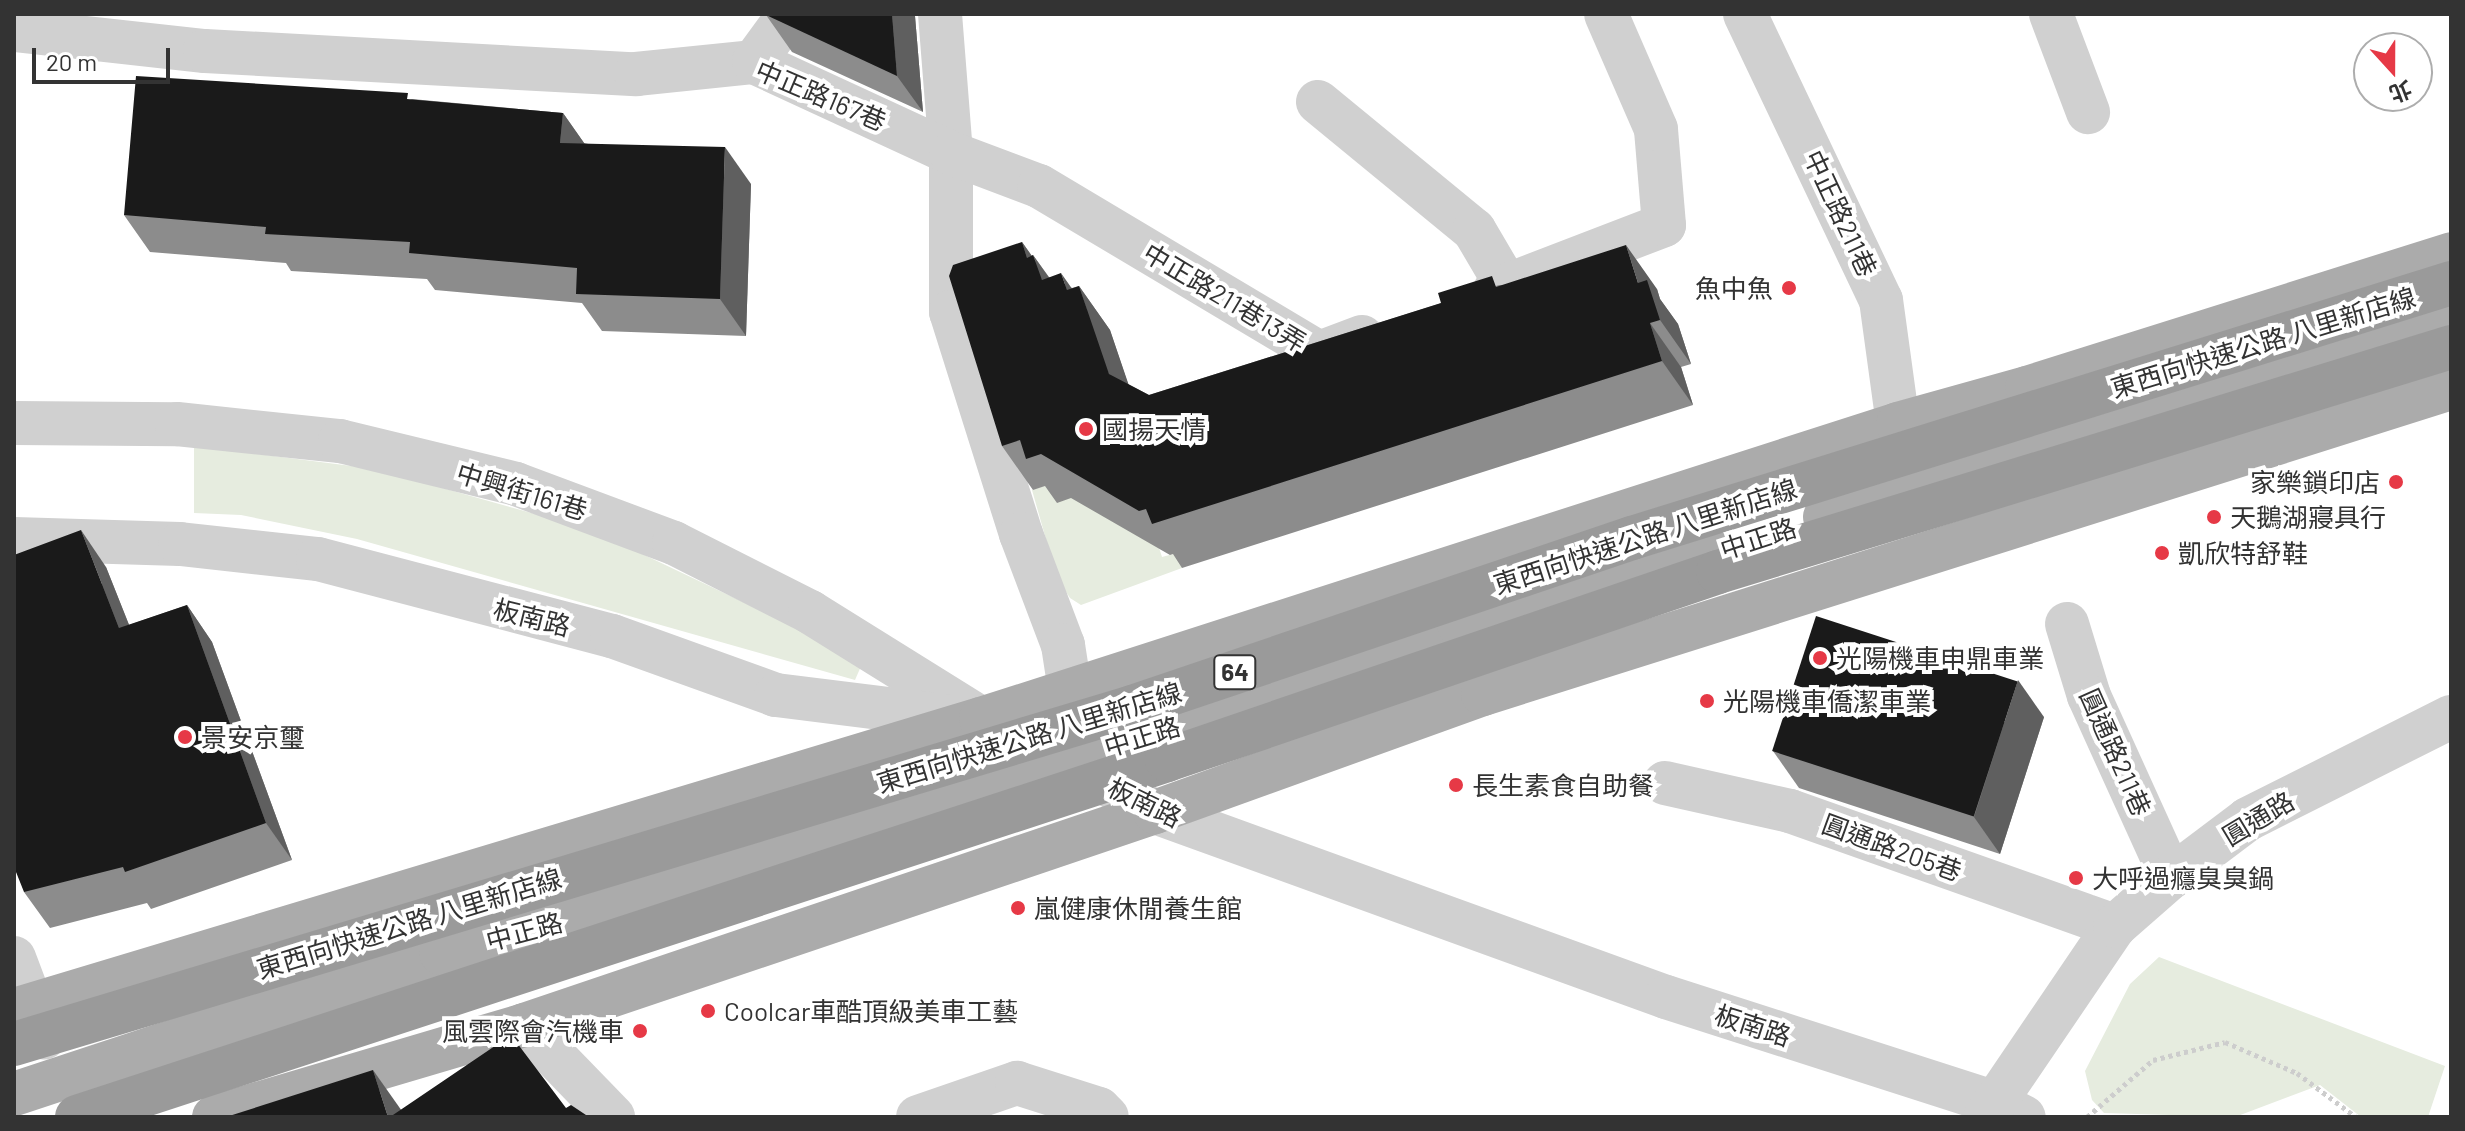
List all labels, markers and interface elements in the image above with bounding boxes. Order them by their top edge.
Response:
scale bar [36,32,174,82]
north arrow [2353,32,2433,112]
text: 20 m [46,47,97,76]
street label: 中正路167巷 [751,54,891,136]
text: 北 [2386,76,2416,109]
street label: 中正路211巷 [1798,145,1884,281]
street label: 中正路211巷13弄 [1138,236,1312,358]
place label: 魚中魚 [1695,272,1773,304]
marker: 魚中魚 [1780,279,1798,297]
street label: 東西向快速公路 八里新店線 [2107,281,2419,403]
place label: 國揚天情 [1102,413,1206,445]
marker: 國揚天情 [1077,420,1095,438]
street label: 中興街161巷 [453,456,591,526]
place label: 家樂鎖印店 [2250,466,2380,498]
street label: 東西向快速公路 八里新店線 [1489,472,1801,600]
marker: 家樂鎖印店 [2387,473,2405,491]
place label: 天鵝湖寢具行 [2230,501,2386,533]
marker: 天鵝湖寢具行 [2205,508,2223,526]
street label: 中正路 [1716,511,1800,565]
place label: 凱欣特舒鞋 [2178,537,2308,569]
marker: 凱欣特舒鞋 [2153,544,2171,562]
street label: 板南路 [490,592,574,642]
place label: 光陽機車申鼎車業 [1836,642,2044,674]
marker: 光陽機車申鼎車業 [1811,649,1829,667]
road number: 64 [1213,652,1257,692]
street label: 東西向快速公路 八里新店線 [873,676,1185,798]
street label: 圓通路211巷 [2074,684,2158,820]
place label: 光陽機車僑潔車業 [1723,685,1931,717]
marker: 光陽機車僑潔車業 [1698,692,1716,710]
street label: 中正路 [1100,710,1184,762]
place label: 景安京璽 [201,721,305,753]
marker: 景安京璽 [176,728,194,746]
place label: 長生素食自助餐 [1472,769,1654,801]
street label: 板南路 [1103,771,1187,833]
marker: 長生素食自助餐 [1447,776,1465,794]
street label: 圓通路 [2217,785,2299,851]
street label: 圓通路205巷 [1818,807,1966,887]
street label: 東西向快速公路 八里新店線 [253,862,565,984]
place label: 大呼過癮臭臭鍋 [2092,862,2274,894]
marker: 大呼過癮臭臭鍋 [2067,869,2085,887]
place label: 嵐健康休閒養生館 [1034,892,1242,924]
marker: 嵐健康休閒養生館 [1009,899,1027,917]
street label: 中正路 [482,906,566,956]
place label: Coolcar車酷頂級美車工藝 [724,995,1018,1027]
street label: 板南路 [1711,998,1795,1052]
marker: Coolcar車酷頂級美車工藝 [699,1002,717,1020]
place label: 風雲際會汽機車 [442,1015,624,1047]
marker: 風雲際會汽機車 [631,1022,649,1040]

